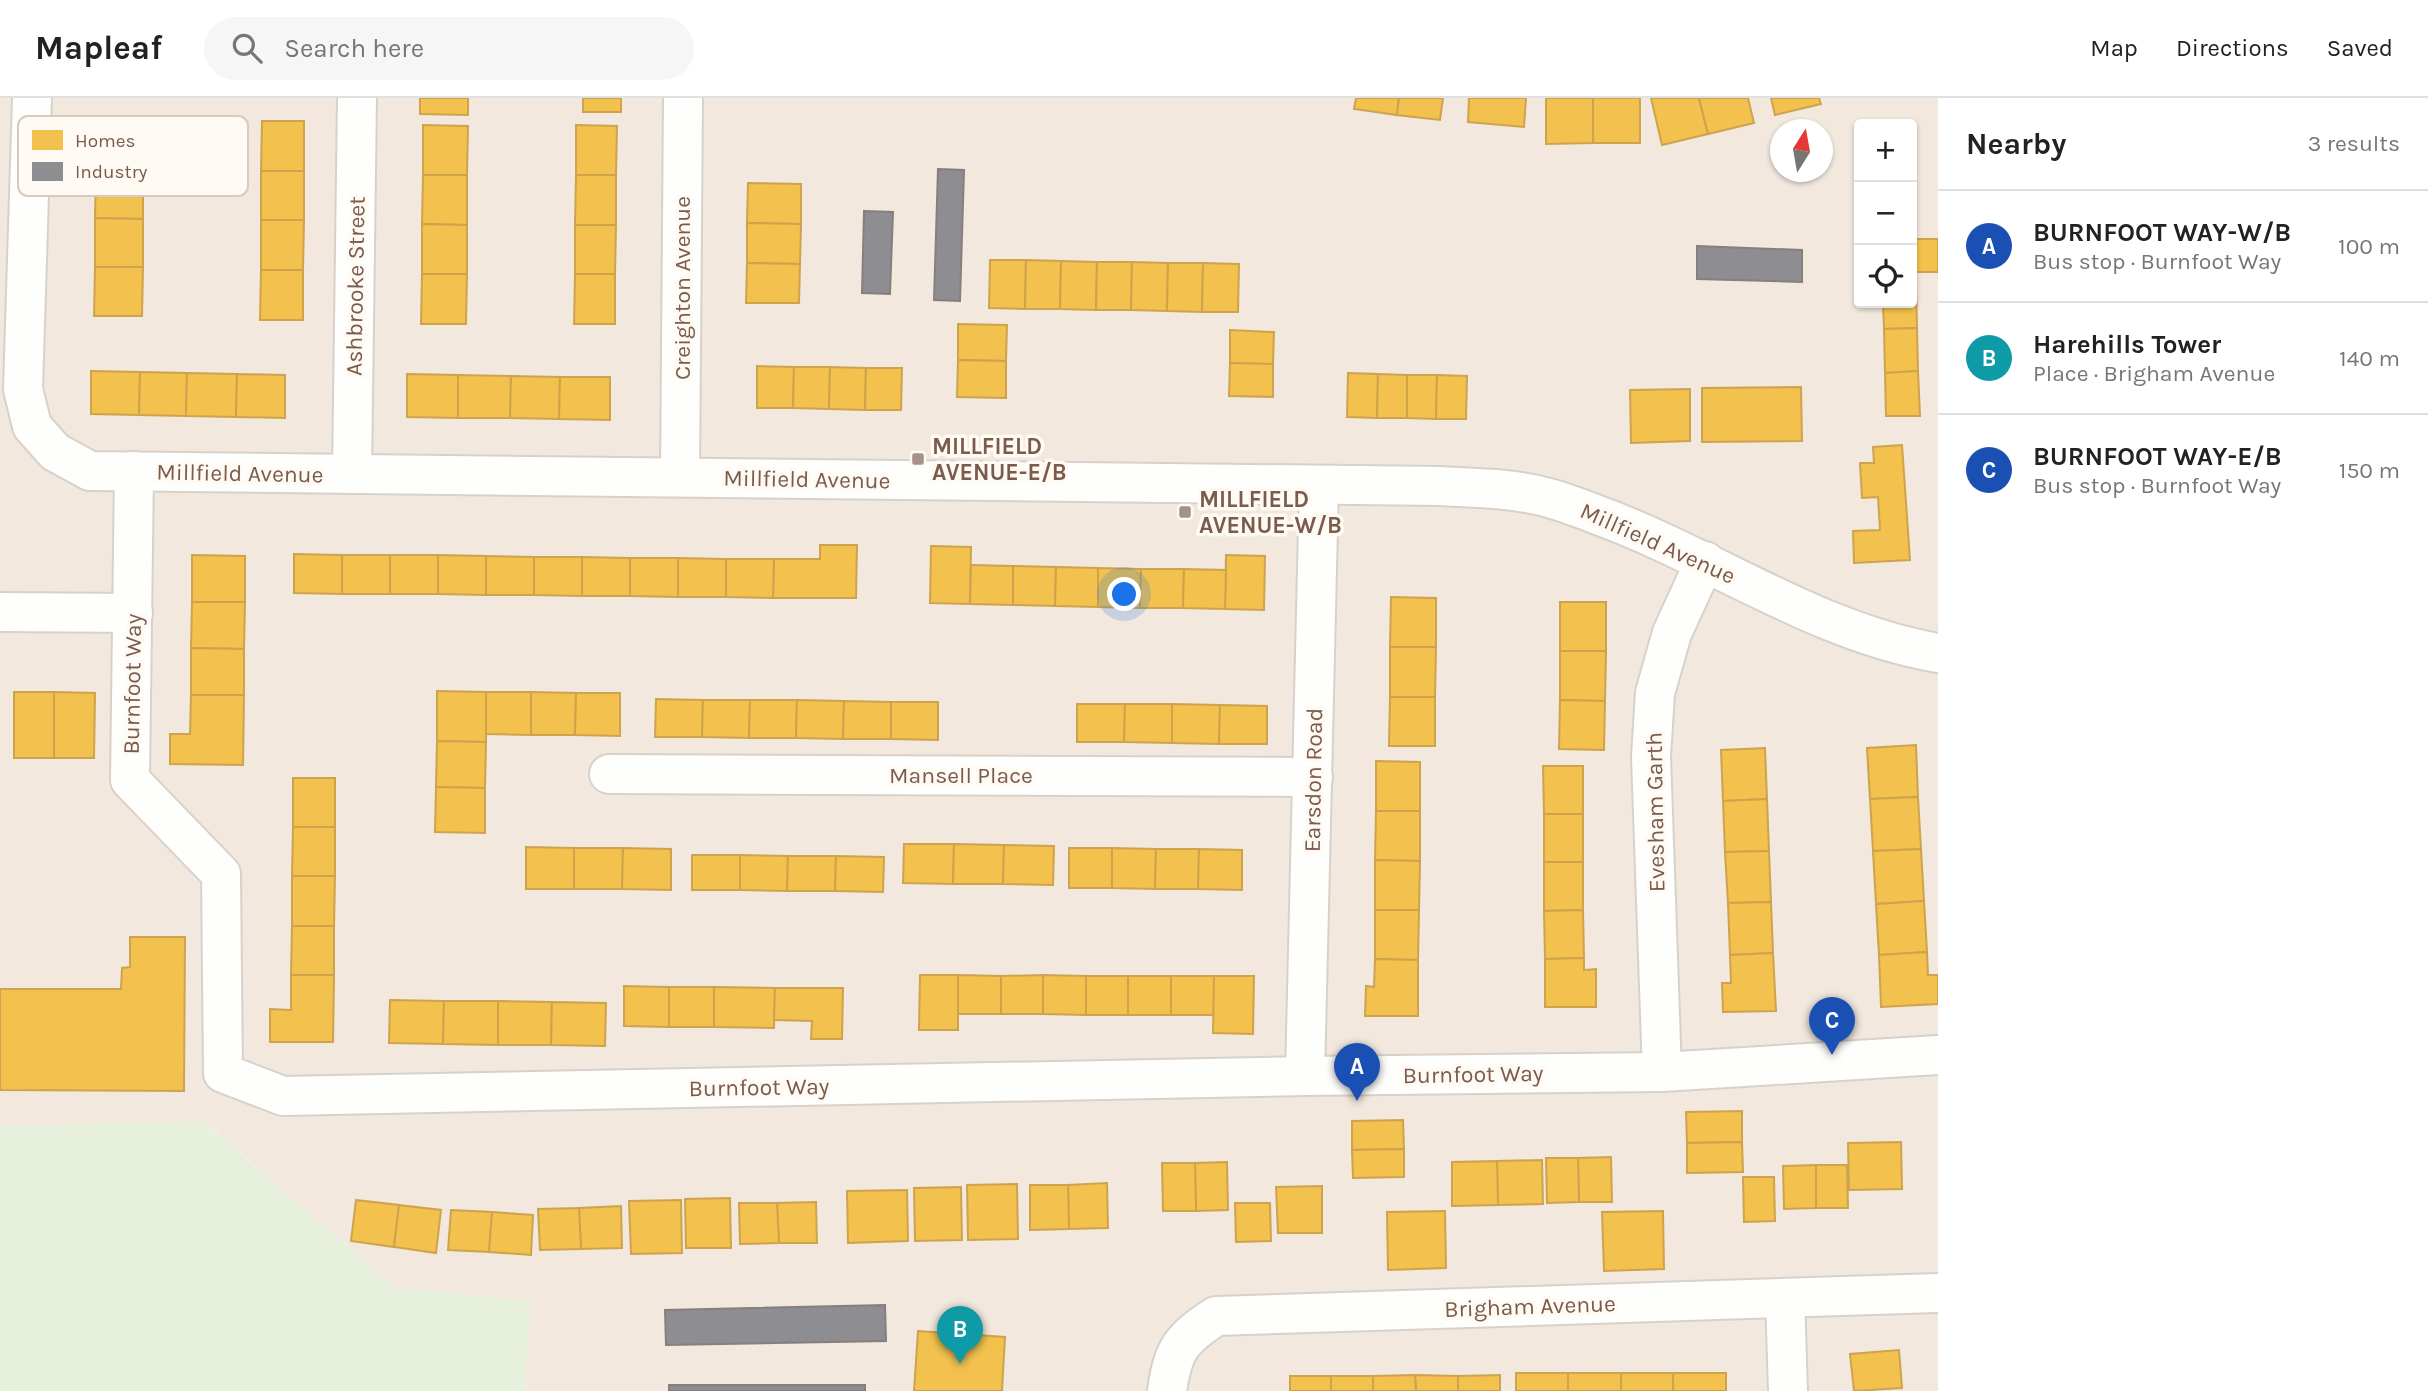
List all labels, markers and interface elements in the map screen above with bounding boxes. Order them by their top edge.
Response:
search box [204,17,694,80]
text: Mapleaf [35,29,162,67]
icon: search [228,29,266,67]
text: Search here [284,33,424,64]
text: Map [2090,34,2138,62]
text: Directions [2176,34,2289,62]
text: Saved [2327,34,2393,62]
legend [18,116,248,196]
north arrow [1770,119,1833,182]
map controls [1854,119,1917,308]
button: + [1854,119,1917,182]
text: Nearby [1966,126,2066,162]
text: Homes [75,130,136,152]
text: 3 results [2308,130,2400,157]
text: Industry [75,161,148,183]
button: − [1854,182,1917,245]
street label: Ashbrooke Street [340,196,371,376]
street label: Creighton Avenue [669,196,696,380]
text: BURNFOOT WAY-W/B [2033,217,2291,248]
text: A [1982,233,1996,260]
text: 100 m [2338,233,2400,260]
button: locate [1854,245,1917,308]
text: Bus stop · Burnfoot Way [2033,248,2281,275]
text: Harehills Tower [2033,329,2221,360]
text: B [1982,345,1996,372]
text: 140 m [2339,345,2400,372]
text: Place · Brigham Avenue [2033,360,2275,387]
place label: MILLFIELD AVENUE-E/B [932,433,1067,486]
text: BURNFOOT WAY-E/B [2033,441,2282,472]
marker: MILLFIELD AVENUE-E/B [910,451,926,467]
text: C [1982,457,1996,484]
text: 150 m [2339,457,2400,484]
street label: Millfield Avenue [156,459,324,488]
street label: Millfield Avenue [723,465,891,494]
text: Bus stop · Burnfoot Way [2033,472,2281,499]
place label: MILLFIELD AVENUE-W/B [1199,486,1342,539]
street label: Millfield Avenue [1576,497,1740,590]
marker: MILLFIELD AVENUE-W/B [1177,504,1193,520]
your location [1107,577,1141,611]
street label: Burnfoot Way [118,613,147,755]
street label: Earsdon Road [1299,708,1328,852]
street label: Evesham Garth [1641,732,1670,892]
street label: Mansell Place [889,762,1033,789]
pin: C [1809,997,1855,1055]
pin: A [1334,1043,1380,1101]
street label: Burnfoot Way [1402,1060,1544,1089]
street label: Burnfoot Way [688,1073,830,1102]
street label: Brigham Avenue [1444,1290,1616,1323]
pin: B [937,1306,983,1364]

